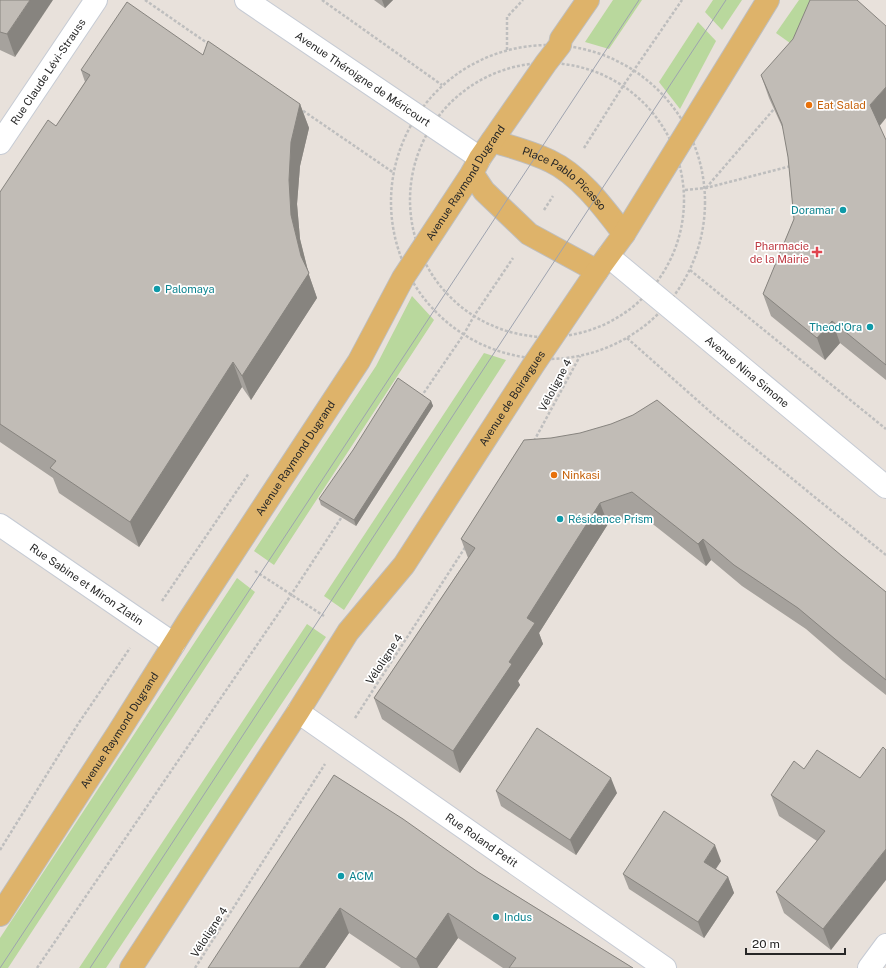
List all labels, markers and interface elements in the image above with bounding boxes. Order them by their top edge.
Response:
street label: Rue Claude Lévi-Strauss [8,16,88,127]
street label: Avenue Théroigne de Méricourt [293,29,433,129]
place label: Eat Salad [817,99,866,111]
marker: Eat Salad [804,100,814,110]
street label: Avenue Raymond Dugrand [423,123,507,243]
street label: Place Pablo Picasso [521,145,609,212]
place label: Doramar [791,204,835,216]
marker: Doramar [838,205,848,215]
place label: Pharmacie de la Mairie [750,240,809,265]
marker: Pharmacie de la Mairie [812,247,822,257]
place label: Palomaya [165,283,215,295]
marker: Palomaya [152,284,162,294]
place label: Theod'Ora [809,321,862,333]
marker: Theod'Ora [865,322,875,332]
street label: Avenue Nina Simone [703,333,791,410]
street label: Avenue de Boirargues [477,348,548,448]
street label: Véloligne 4 [536,357,574,413]
street label: Avenue Raymond Dugrand [253,398,337,518]
place label: Ninkasi [562,469,600,481]
marker: Ninkasi [549,470,559,480]
place label: Résidence Prism [568,513,653,525]
marker: Résidence Prism [555,514,565,524]
street label: Rue Sabine et Miron Zlatin [28,541,146,627]
street label: Véloligne 4 [363,632,405,686]
street label: Avenue Raymond Dugrand [78,670,161,790]
street label: Rue Roland Petit [443,811,520,869]
place label: ACM [349,870,374,882]
marker: ACM [336,871,346,881]
street label: Véloligne 4 [188,905,230,959]
place label: Indus [504,911,532,923]
marker: Indus [491,912,501,922]
scale bar [746,930,845,956]
text: 20 m [752,937,780,951]

